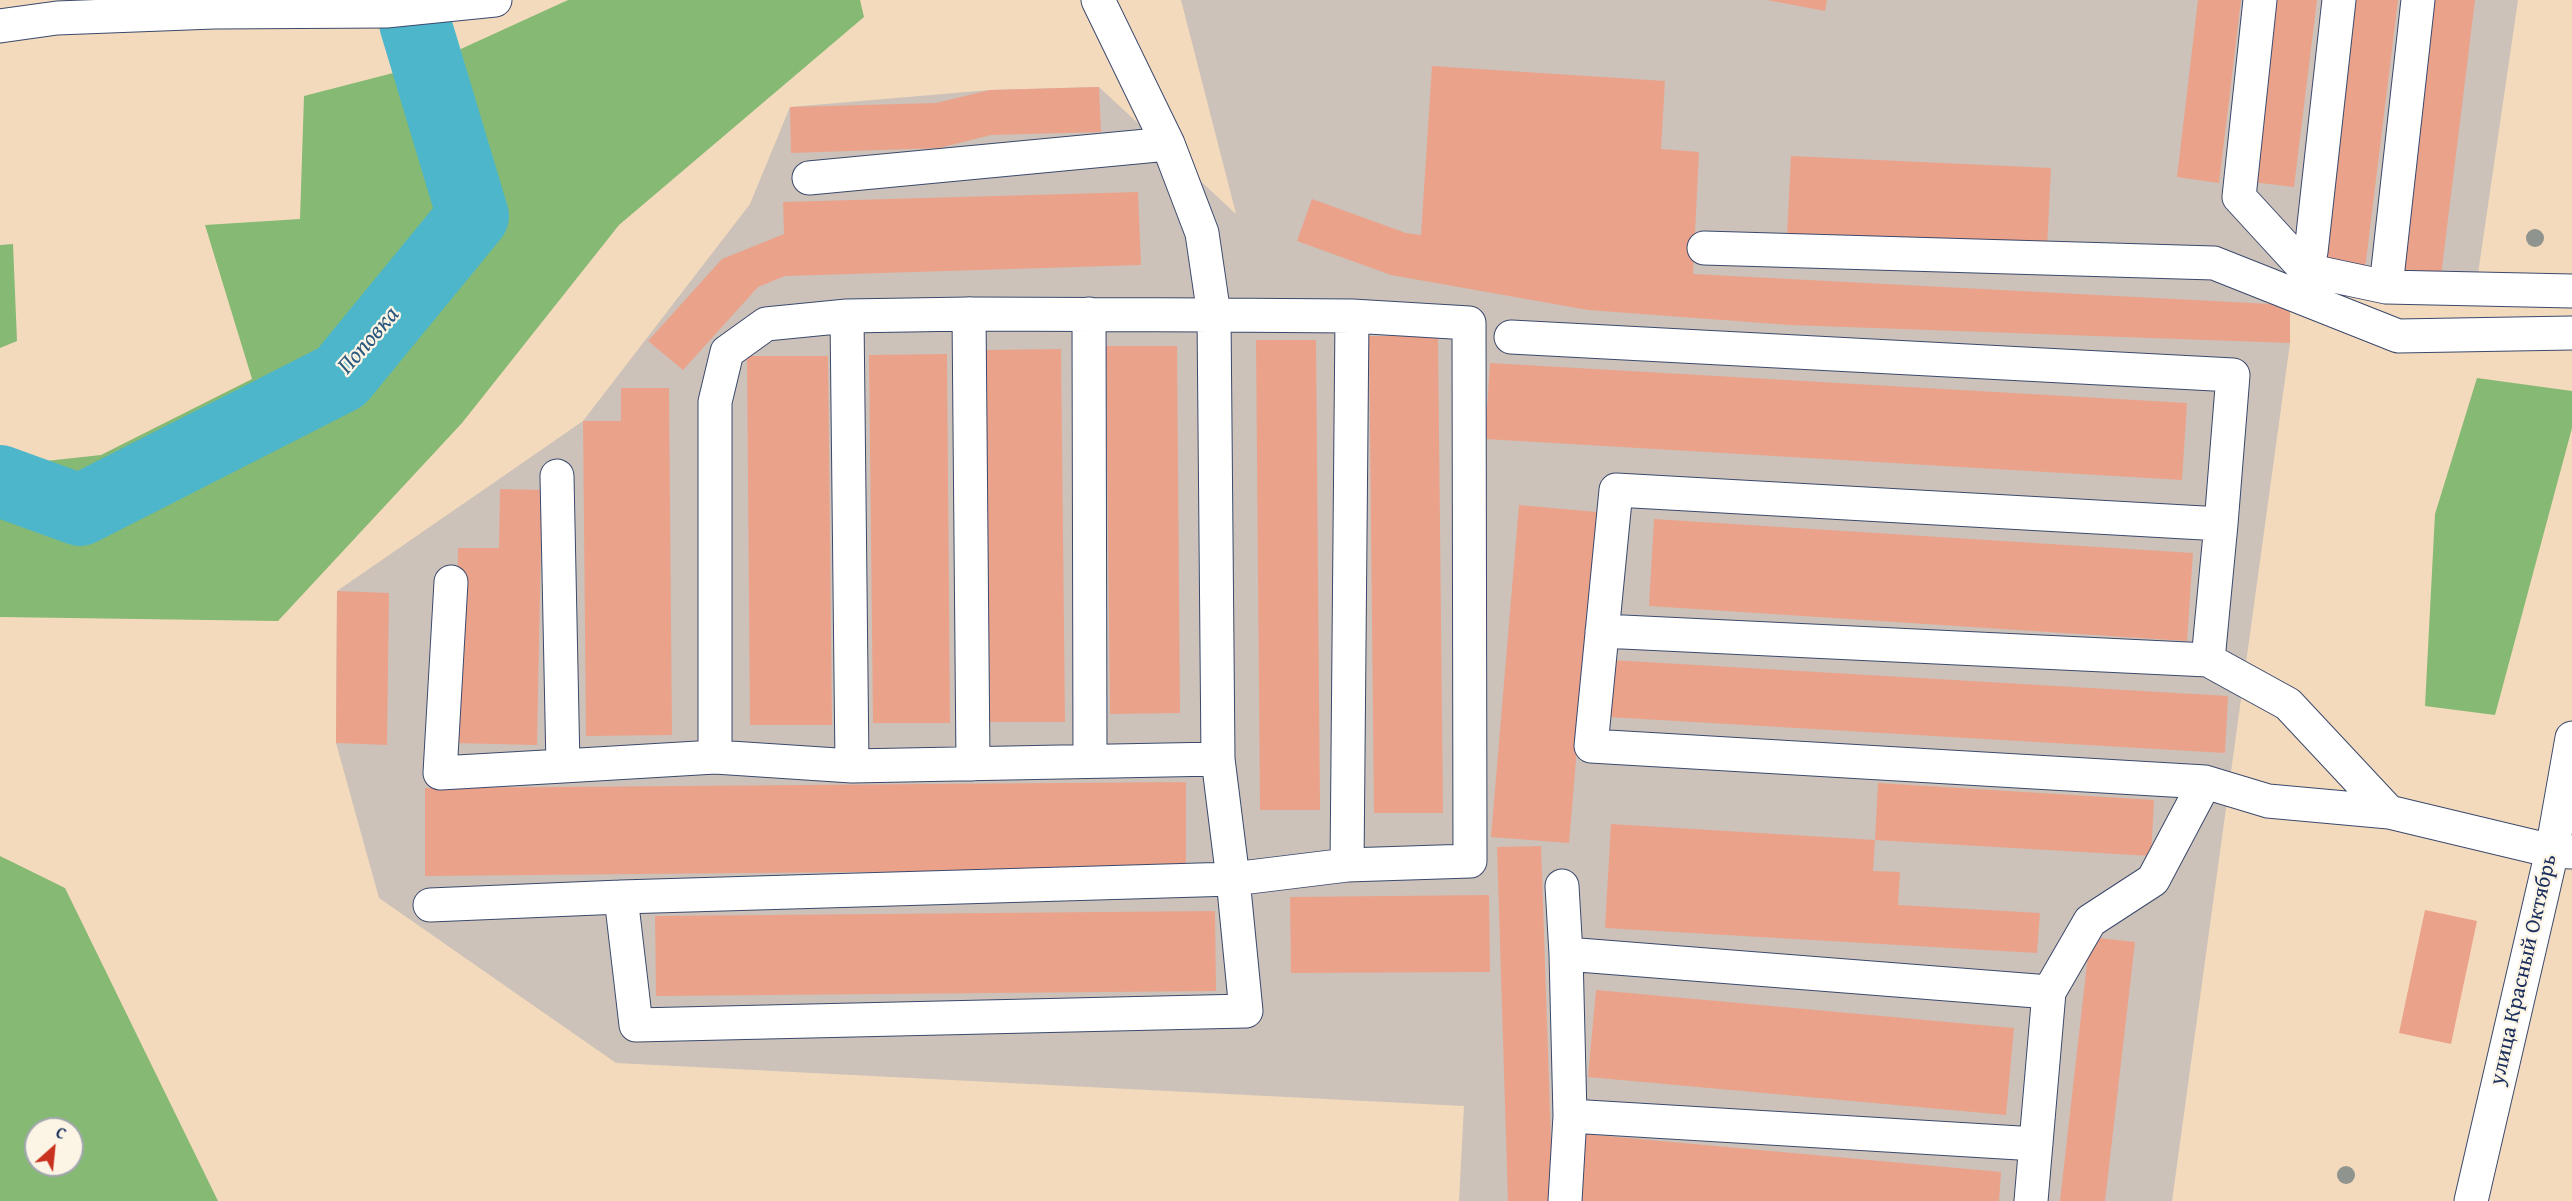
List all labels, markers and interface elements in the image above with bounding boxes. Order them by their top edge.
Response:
water label: Поповка [332,301,406,381]
street label: улица Красный Октябрь [2485,852,2563,1088]
north arrow [24,1117,84,1177]
text: С [52,1120,71,1145]

